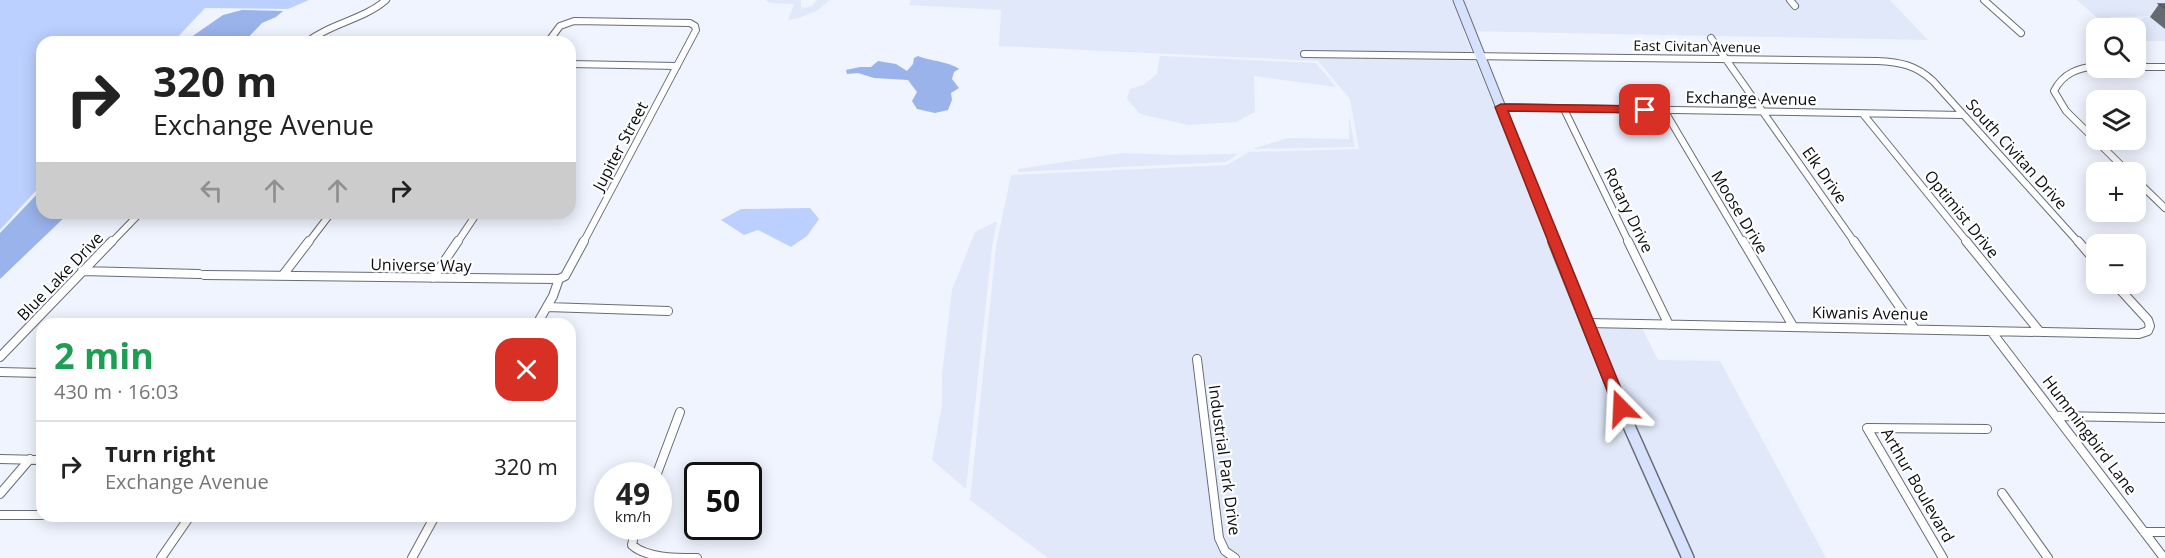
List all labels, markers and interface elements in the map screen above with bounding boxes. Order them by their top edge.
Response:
map controls [2086,18,2146,294]
button: search [2086,18,2146,78]
street label: East Civitan Avenue [1633,35,1761,57]
text: 320 m [153,52,277,109]
icon: right [54,60,132,138]
pin [1619,84,1670,135]
street label: Exchange Avenue [1685,86,1817,110]
button: layers [2086,90,2146,150]
icon: arrive [1628,93,1661,126]
street label: South Civitan Drive [1961,94,2073,214]
street label: Jupiter Street [586,97,653,196]
text: Exchange Avenue [153,106,374,143]
street label: Elk Drive [1797,142,1853,208]
button: + [2086,162,2146,222]
street label: Rotary Drive [1599,164,1659,256]
street label: Optimist Drive [1920,165,2004,263]
street label: Moose Drive [1706,166,1774,258]
icon: left [195,174,228,207]
icon: ahead [258,174,291,207]
icon: ahead [321,174,354,207]
icon: right [384,174,417,207]
street label: Blue Lake Drive [12,227,108,325]
button: − [2086,234,2146,294]
street label: Universe Way [370,253,473,277]
street label: Kiwanis Avenue [1812,301,1928,325]
text: 2 min [54,331,154,380]
button: close [495,338,558,401]
street label: Hummingbird Lane [2038,371,2142,499]
position arrow [1589,376,1653,440]
text: 430 m · 16:03 [54,378,179,405]
street label: Industrial Park Drive [1204,383,1246,537]
street label: Arthur Boulevard [1876,424,1960,546]
text: Turn right [105,438,216,468]
icon: right [54,450,87,483]
text: 320 m [494,451,558,481]
speed limit sign: 50 [684,462,762,540]
text: Exchange Avenue [105,468,269,495]
text: 49 [616,473,650,514]
text: km/h [615,506,651,526]

